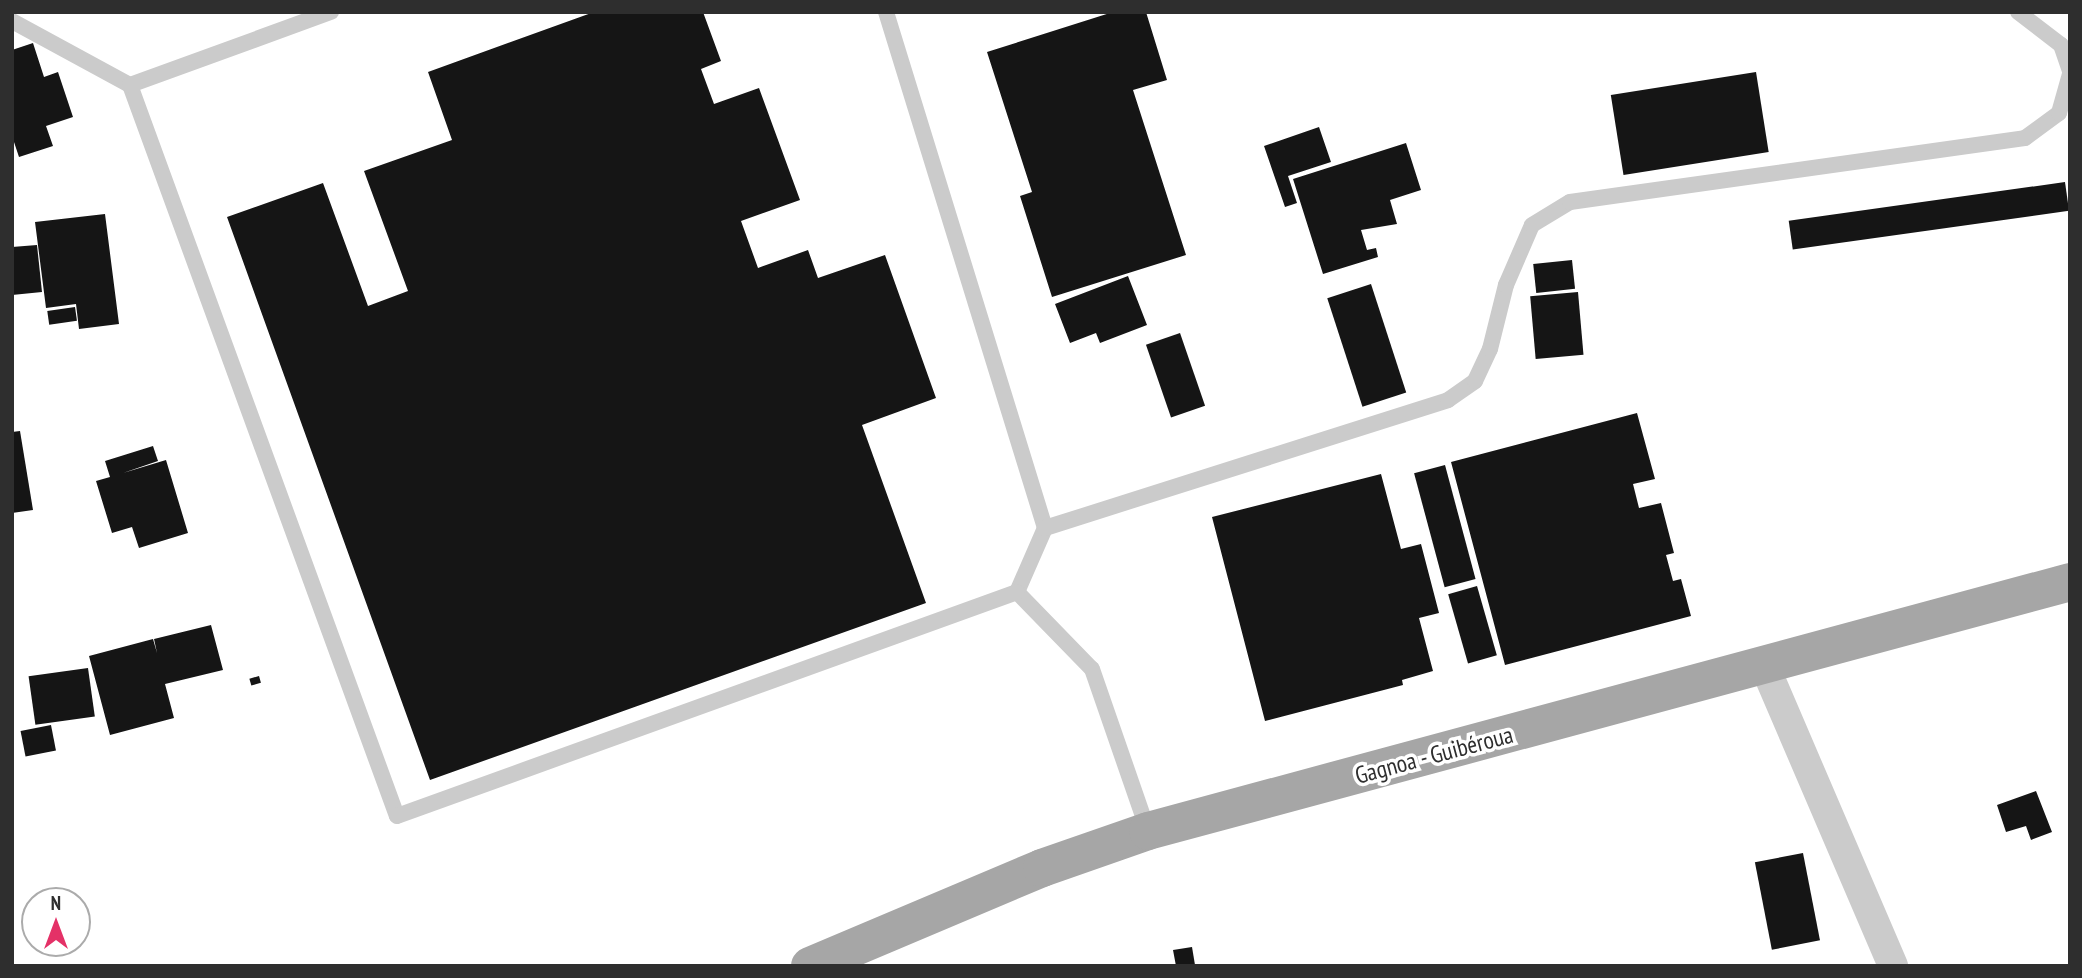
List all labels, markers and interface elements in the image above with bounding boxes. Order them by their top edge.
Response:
street label: Gagnoa - Guibéroua [1351,720,1517,790]
north arrow [21,887,91,957]
text: N [51,891,61,915]

